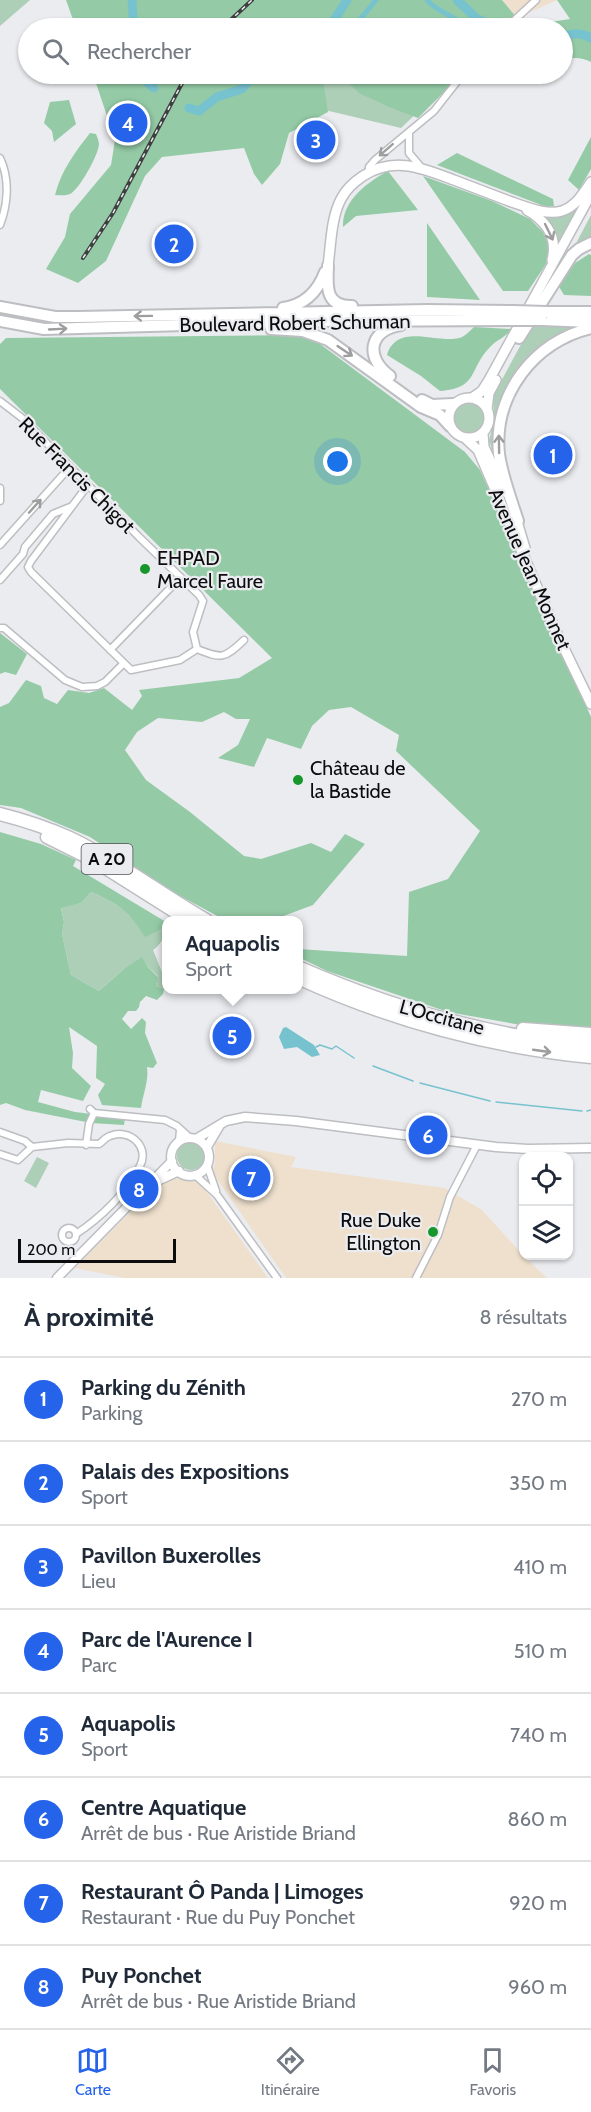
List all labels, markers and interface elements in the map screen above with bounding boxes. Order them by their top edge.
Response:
search box [18,18,573,84]
icon: search [39,35,72,68]
text: Rechercher [87,38,191,65]
pin: 4 [108,100,148,146]
pin: 3 [296,118,336,162]
one-way arrow [379,143,394,157]
pin: 2 [154,222,194,266]
one-way arrow [543,223,555,240]
street label: Boulevard Robert Schuman [179,309,411,337]
one-way arrow [134,310,154,322]
one-way arrow [47,323,67,334]
one-way arrow [337,345,354,358]
street label: Rue Francis Chigot [14,412,140,538]
pin: 1 [534,432,572,478]
one-way arrow [493,434,505,454]
your location [323,447,352,476]
street label: Avenue Jean Monnet [484,484,577,654]
one-way arrow [28,499,42,514]
place label: EHPAD Marcel Faure [157,546,263,593]
marker: EHPAD Marcel Faure [138,562,152,576]
place label: Château de la Bastide [310,756,405,803]
marker: Château de la Bastide [291,773,305,787]
road number: A 20 [82,844,132,874]
popup [162,916,303,994]
text: Aquapolis [185,930,280,957]
text: Sport [185,957,232,981]
street label: L'Occitane [397,994,487,1040]
pin: 5 [212,1014,252,1058]
one-way arrow [532,1046,552,1057]
pin: 6 [408,1112,448,1158]
map controls [519,1152,573,1260]
button: locate [519,1152,573,1206]
pin: 7 [232,1156,270,1200]
pin: 8 [120,1166,158,1212]
button: layers [519,1206,573,1260]
place label: Rue Duke Ellington [340,1208,421,1255]
marker: Rue Duke Ellington [426,1225,440,1239]
scale bar [18,1236,176,1264]
text: 200 m [27,1240,75,1259]
text: À proximité [24,1301,154,1333]
text: 8 résultats [480,1305,567,1329]
text: Parking du Zénith [81,1374,246,1401]
text: 1 [40,1387,47,1411]
text: 270 m [511,1387,567,1411]
text: Parking [81,1401,142,1425]
text: Palais des Expositions [81,1458,289,1485]
text: 2 [38,1471,49,1495]
text: 350 m [509,1471,567,1495]
text: Sport [81,1485,128,1509]
text: Pavillon Buxerolles [81,1542,261,1569]
text: 3 [38,1555,49,1579]
text: 410 m [513,1555,567,1579]
text: Lieu [81,1569,116,1593]
text: Parc de l'Aurence I [81,1626,253,1653]
text: 4 [37,1639,50,1663]
text: 510 m [514,1639,567,1663]
text: Parc [81,1653,117,1677]
text: Aquapolis [81,1710,176,1737]
text: 5 [38,1723,49,1747]
text: 740 m [510,1723,567,1747]
text: Sport [81,1737,128,1761]
text: Centre Aquatique [81,1794,246,1821]
text: 6 [38,1807,49,1831]
text: 860 m [508,1807,567,1831]
text: Arrêt de bus · Rue Aristide Briand [81,1821,356,1845]
text: Restaurant Ô Panda | Limoges [81,1878,364,1905]
text: 7 [38,1891,49,1915]
text: 920 m [509,1891,567,1915]
text: Restaurant · Rue du Puy Ponchet [81,1905,355,1929]
text: Puy Ponchet [81,1962,201,1989]
text: 8 [37,1975,50,1999]
text: 960 m [508,1975,567,1999]
text: Arrêt de bus · Rue Aristide Briand [81,1989,356,2013]
tab: Carte [75,2044,111,2099]
tab: Itinéraire [261,2044,320,2099]
tab: Favoris [470,2044,516,2099]

